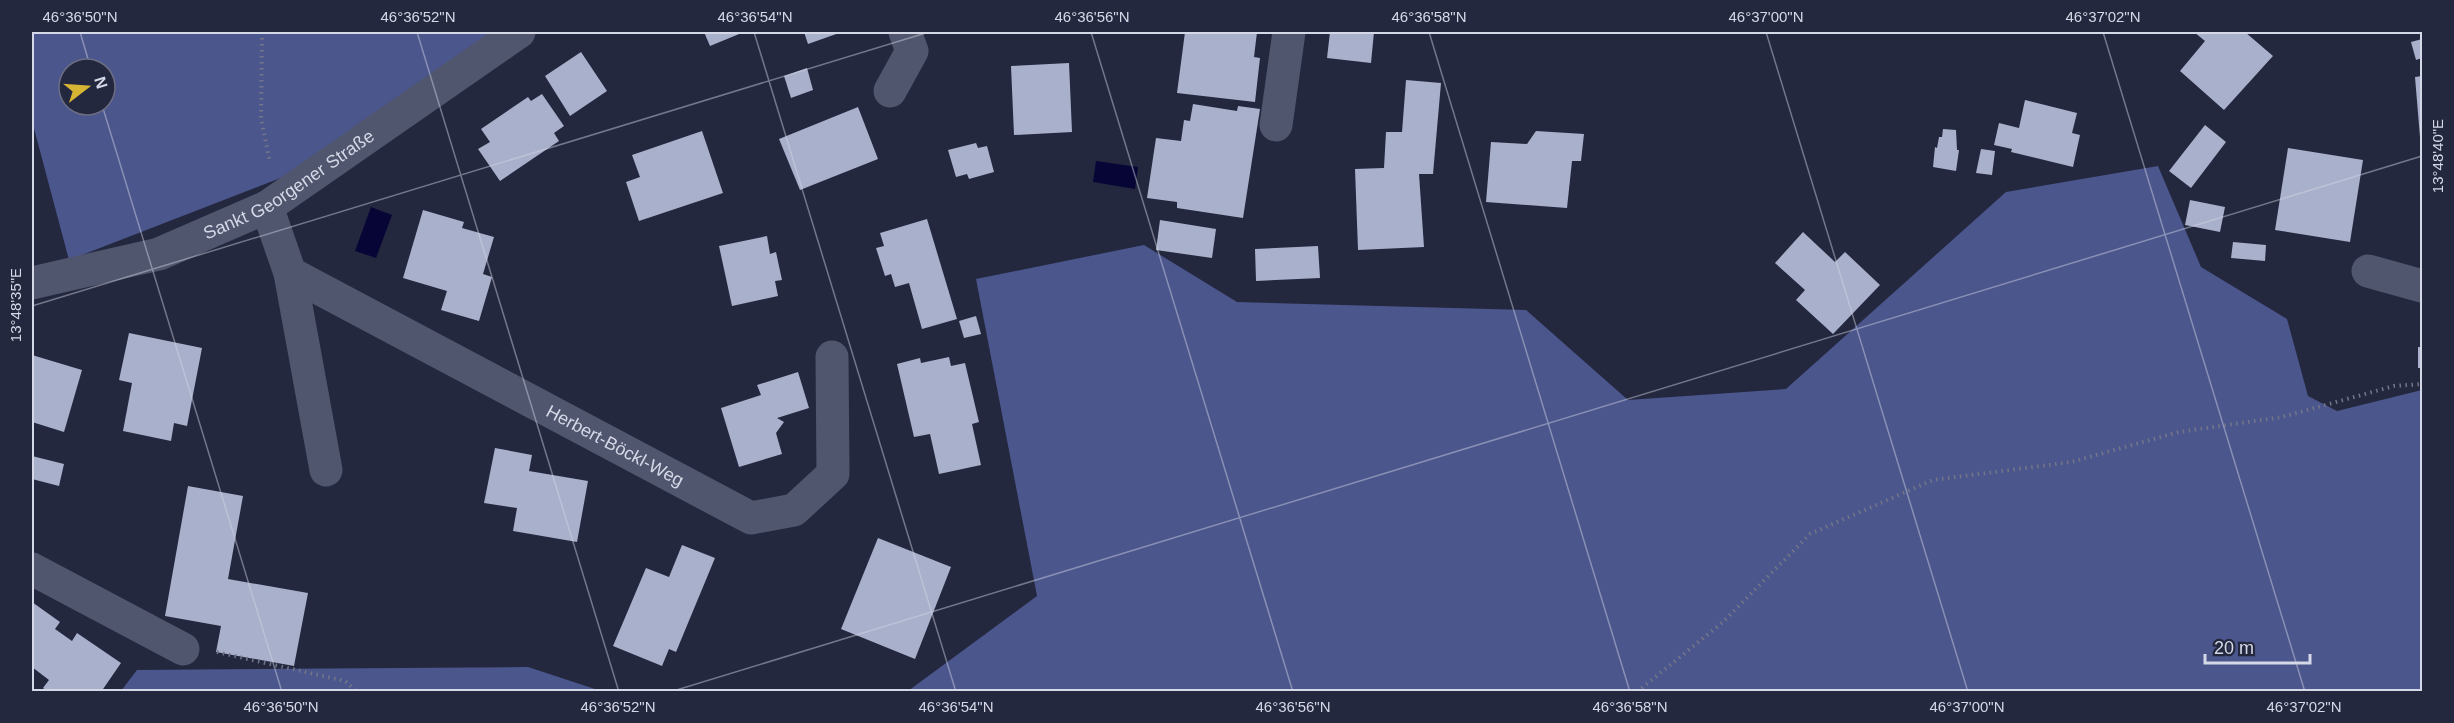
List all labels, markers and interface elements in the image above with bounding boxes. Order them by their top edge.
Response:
text: 46°36'50"N [42,8,118,25]
text: 46°36'52"N [380,8,456,25]
text: 46°36'54"N [717,8,793,25]
text: 46°36'56"N [1054,8,1130,25]
text: 46°36'58"N [1391,8,1467,25]
text: 46°37'00"N [1728,8,1804,25]
text: 46°37'02"N [2065,8,2141,25]
north arrow [57,57,117,117]
text: N [91,75,111,91]
text: 13°48'40"E [2429,119,2446,193]
street label: Sankt Georgener Straße [200,126,378,243]
text: 13°48'35"E [7,268,24,342]
street label: Herbert-Böckl-Weg [543,401,687,490]
scale bar [2205,627,2310,665]
text: 20 m [2214,638,2254,658]
text: 46°36'50"N [243,698,319,715]
text: 46°36'52"N [580,698,656,715]
text: 46°36'54"N [918,698,994,715]
text: 46°36'56"N [1255,698,1331,715]
text: 46°36'58"N [1592,698,1668,715]
text: 46°37'00"N [1929,698,2005,715]
text: 46°37'02"N [2266,698,2342,715]

